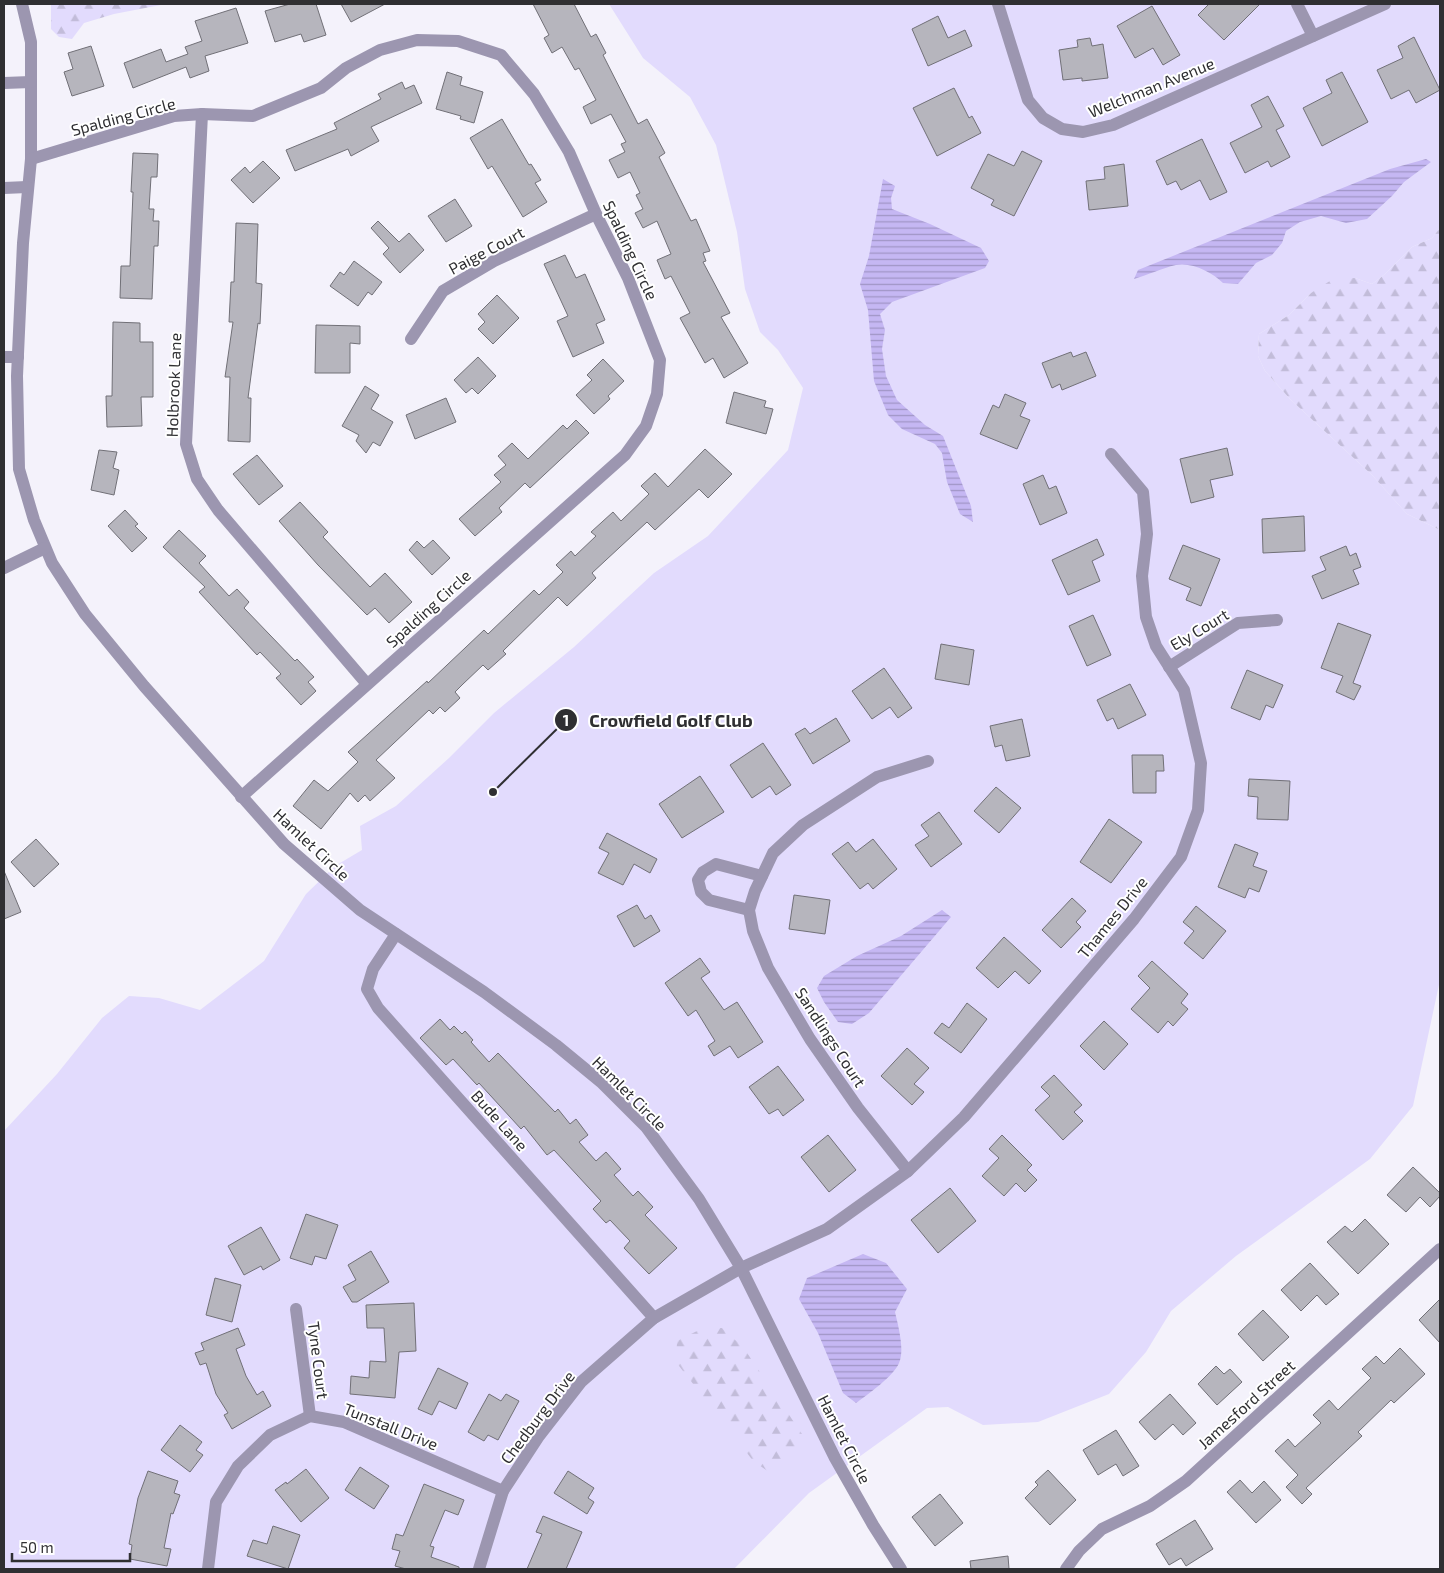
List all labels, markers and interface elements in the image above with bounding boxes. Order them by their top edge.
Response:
street label: Welchman Avenue [1085,53,1217,121]
street label: Spalding Circle [69,93,177,139]
street label: Spalding Circle [600,197,662,303]
street label: Paige Court [445,222,527,278]
street label: Holbrook Lane [162,332,184,438]
street label: Spalding Circle [382,565,474,651]
street label: Ely Court [1166,604,1232,654]
callout: Crowfield Golf Club [554,704,763,737]
text: Crowfield Golf Club [589,709,753,731]
text: 1 [563,711,569,729]
street label: Hamlet Circle [270,804,354,884]
street label: Thames Drive [1073,872,1151,962]
street label: Sandlings Court [792,984,870,1090]
street label: Hamlet Circle [589,1052,671,1134]
street label: Bude Lane [468,1086,532,1154]
street label: Tyne Court [305,1320,333,1400]
street label: Jamesford Street [1194,1356,1298,1452]
street label: Chedburg Drive [496,1367,578,1467]
street label: Hamlet Circle [815,1391,875,1487]
street label: Tunstall Drive [341,1398,441,1454]
scale bar [12,1530,130,1562]
text: 50 m [20,1538,54,1556]

